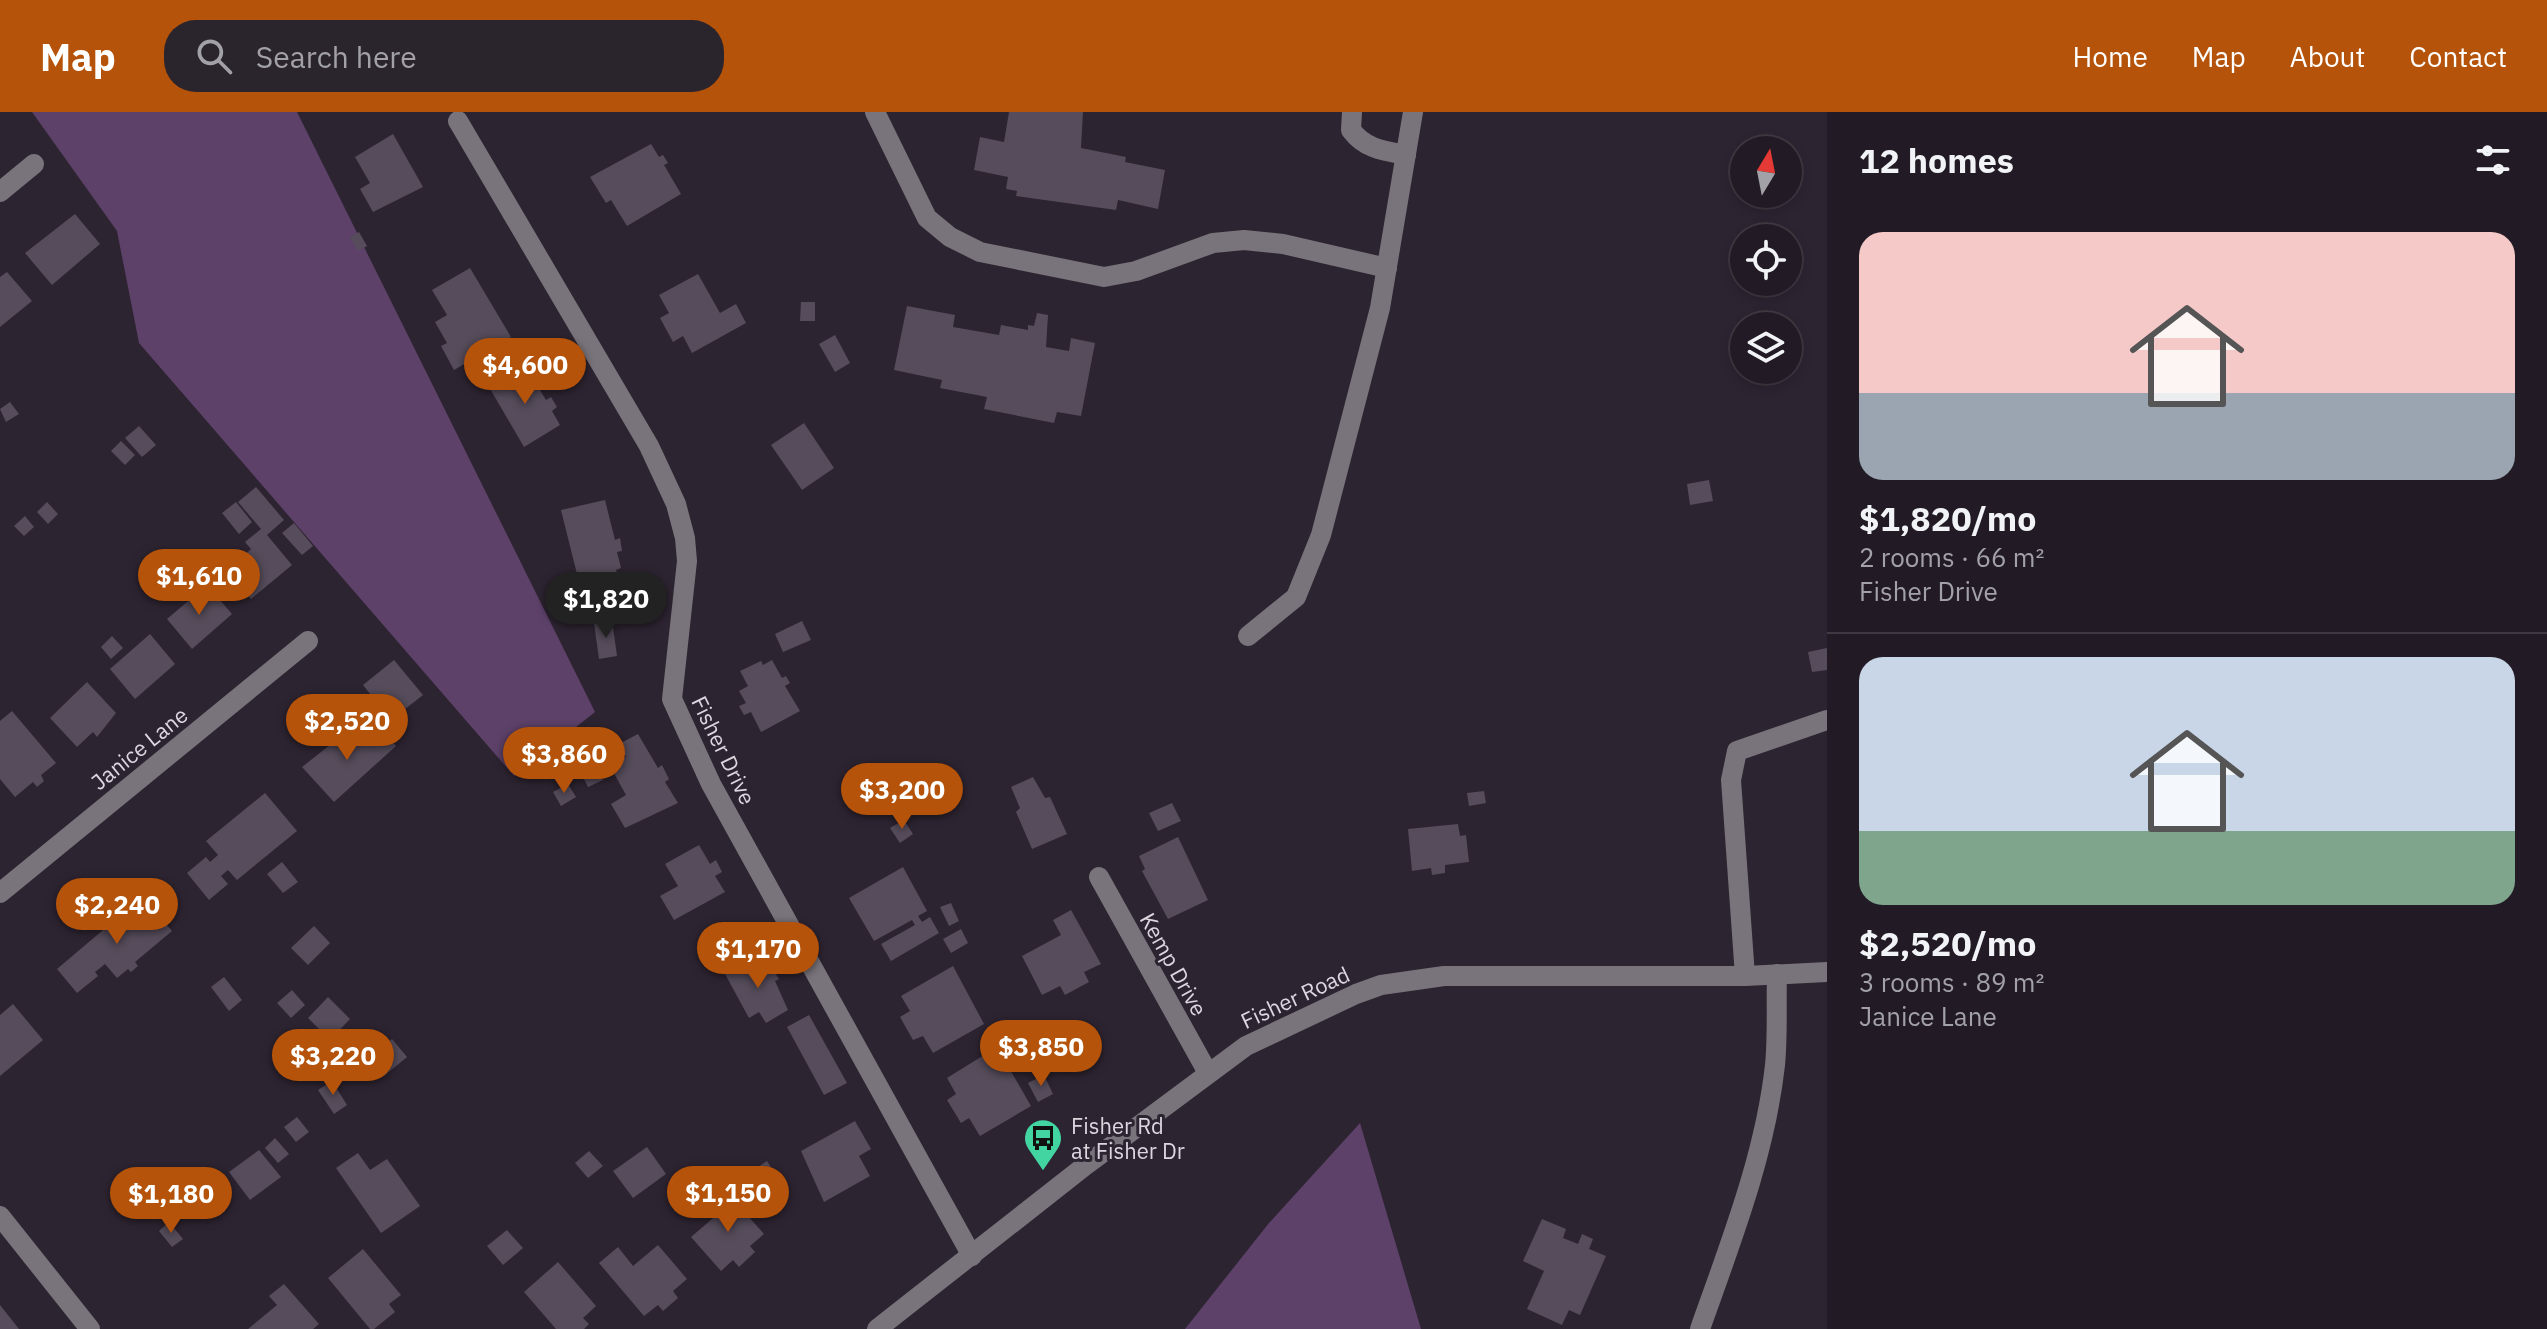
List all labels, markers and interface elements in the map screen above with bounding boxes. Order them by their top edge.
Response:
search box [164,20,724,92]
text: Map [40,32,116,81]
icon: search [192,34,236,78]
text: Search here [256,37,417,76]
text: Home [2072,38,2148,75]
text: Map [2192,38,2246,75]
text: About [2290,38,2365,75]
text: Contact [2409,38,2507,75]
north arrow [1730,136,1802,208]
map controls [1730,136,1802,384]
text: 12 homes [1859,138,2014,182]
icon: filters [2471,138,2515,182]
button: locate [1730,224,1802,296]
icon: home [2115,284,2259,428]
button: layers [1730,312,1802,384]
pin: $4,600 [460,338,590,406]
text: $4,600 [482,347,568,381]
text: $1,820/mo [1859,496,2036,540]
text: 2 rooms · 66 m² [1859,540,2044,574]
pin: $1,610 [134,549,264,617]
text: $1,610 [156,558,242,592]
pin: $1,820 [541,572,671,640]
text: Fisher Drive [1859,574,1998,608]
text: $1,820 [563,581,649,615]
street label: Fisher Drive [685,691,763,809]
pin: $2,520 [282,694,412,762]
street label: Janice Lane [85,700,193,796]
text: $2,520 [304,703,390,737]
icon: home [2115,709,2259,853]
pin: $3,860 [499,727,629,795]
text: $3,860 [521,736,607,770]
pin: $3,200 [837,763,967,831]
text: $3,200 [859,772,945,806]
pin: $2,240 [52,878,182,946]
text: $2,240 [74,887,160,921]
street label: Kemp Drive [1134,907,1214,1021]
text: $2,520/mo [1859,921,2036,965]
pin: $1,170 [693,922,823,990]
text: $1,170 [715,931,801,965]
street label: Fisher Road [1236,959,1354,1035]
text: 3 rooms · 89 m² [1859,965,2044,999]
text: Janice Lane [1859,999,1997,1033]
pin: $3,850 [976,1020,1106,1088]
pin: $3,220 [268,1029,398,1097]
text: $3,850 [998,1029,1084,1063]
text: $3,220 [290,1038,376,1072]
place label: Fisher Rd at Fisher Dr [1071,1111,1185,1165]
bus stop icon: Fisher Rd at Fisher Dr [1022,1117,1064,1172]
pin: $1,150 [663,1166,793,1234]
pin: $1,180 [106,1167,236,1235]
text: $1,150 [685,1175,771,1209]
text: $1,180 [128,1176,214,1210]

